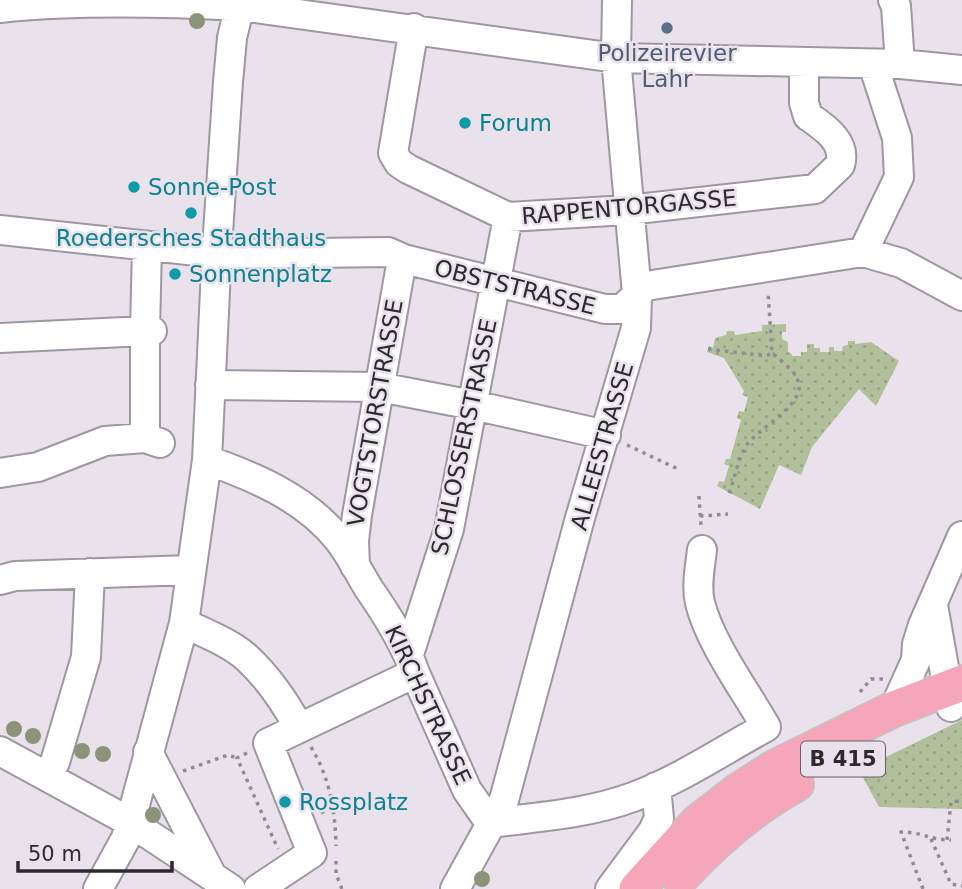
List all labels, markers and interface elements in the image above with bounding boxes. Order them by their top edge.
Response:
marker: Polizeirevier Lahr [659,20,675,36]
place label: Polizeirevier Lahr [597,40,737,92]
place label: Forum [479,110,552,136]
marker: Forum [457,115,473,131]
place label: Sonne-Post [148,174,276,200]
marker: Sonne-Post [126,179,142,195]
street label: RAPPENTORGASSE [520,185,738,229]
marker: Roedersches Stadthaus [183,205,199,221]
place label: Roedersches Stadthaus [56,225,326,251]
street label: OBSTSTRASSE [432,254,598,320]
place label: Sonnenplatz [189,261,332,287]
marker: Sonnenplatz [167,266,183,282]
street label: VOGTSTORSTRASSE [342,297,408,529]
street label: SCHLOSSERSTRASSE [426,316,502,558]
street label: ALLEESTRASSE [566,359,638,533]
street label: KIRCHSTRASSE [380,621,476,789]
road number: B 415 [801,742,885,776]
place label: Rossplatz [299,789,408,815]
marker: Rossplatz [277,794,293,810]
scale bar [18,830,172,874]
text: 50 m [28,842,82,866]

